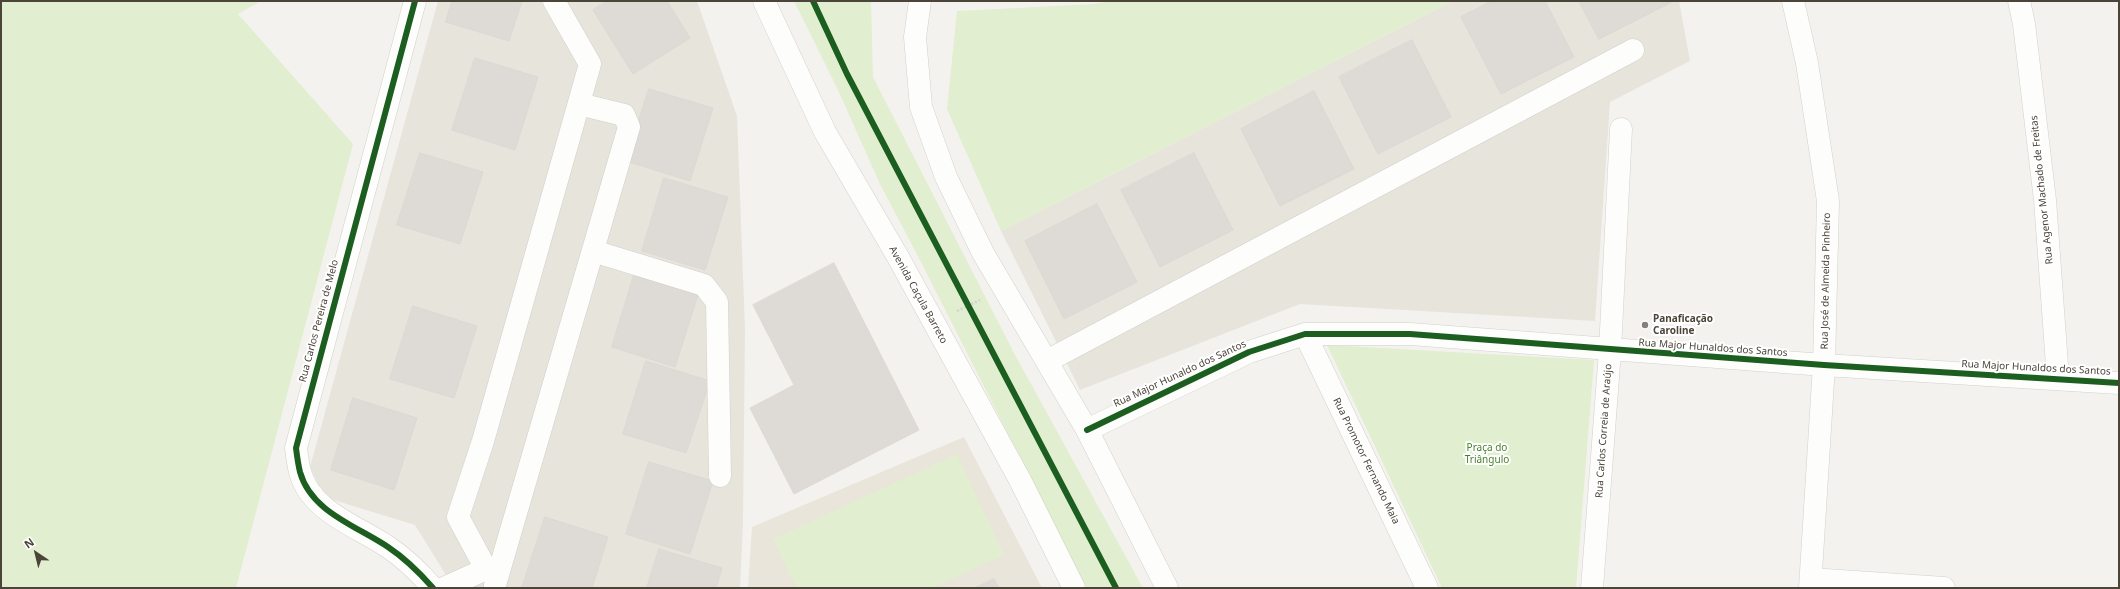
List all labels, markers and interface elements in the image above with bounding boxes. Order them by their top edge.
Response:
street label: Rua Agenor Machado de Freitas [2028,115,2056,265]
street label: Rua José de Almeida Pinheiro [1819,212,1833,350]
street label: Avenida Caçula Barreto [886,244,950,346]
street label: Rua Carlos Pereira de Melo [297,258,341,384]
place label: Panaficação Caroline [1653,313,1713,336]
marker: Panaficação Caroline [1640,320,1650,330]
street label: Rua Major Hunaldos dos Santos [1638,337,1788,359]
street label: Rua Major Hunaldo dos Santos [1112,338,1248,410]
street label: Rua Major Hunaldos dos Santos [1961,358,2111,378]
street label: Rua Carlos Correia de Araújo [1593,363,1615,499]
street label: Rua Promotor Fernando Maia [1330,396,1402,526]
park label: Praça do Triângulo [1465,442,1509,466]
north arrow [16,533,56,573]
text: N [21,534,37,551]

